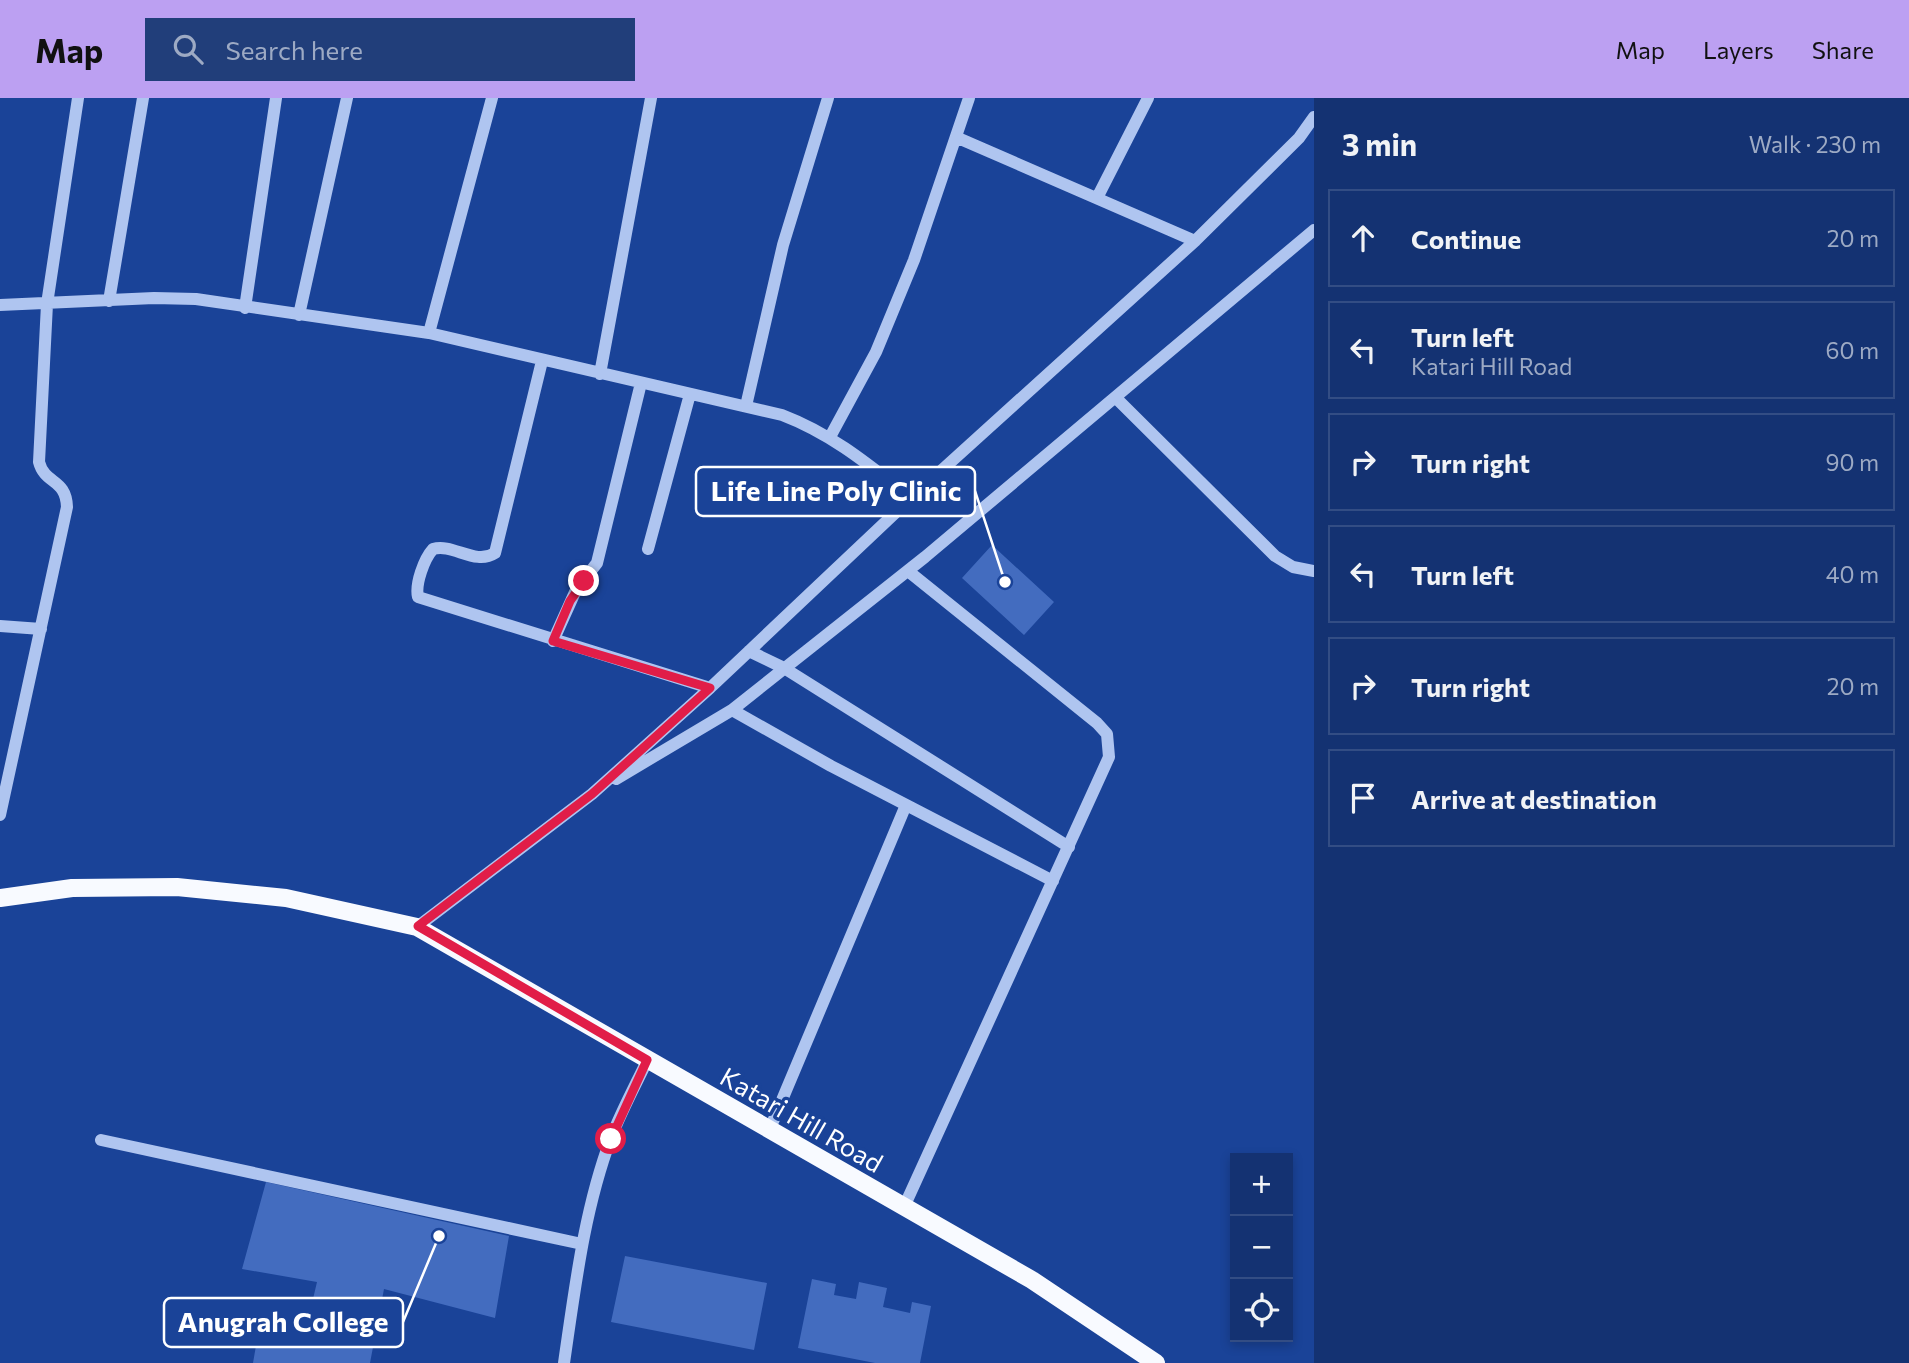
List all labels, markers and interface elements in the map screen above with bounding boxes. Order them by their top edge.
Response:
search box [145,18,635,81]
text: Map [35,29,103,70]
icon: search [169,30,207,68]
text: Search here [225,34,363,65]
text: Map [1616,35,1665,64]
text: Layers [1703,35,1774,64]
text: Share [1812,35,1874,64]
text: 3 min [1342,125,1417,162]
text: Walk · 230 m [1749,130,1881,158]
icon: ahead [1344,219,1382,257]
text: Continue [1411,223,1521,254]
text: 20 m [1827,224,1879,252]
text: Turn left [1411,321,1514,352]
icon: left [1344,331,1382,369]
text: 60 m [1826,336,1879,364]
text: Katari Hill Road [1411,352,1572,380]
icon: right [1344,443,1382,481]
text: Turn right [1411,447,1530,478]
text: 90 m [1826,448,1879,476]
callout: Life Line Poly Clinic [696,467,975,516]
text: Life Line Poly Clinic [711,473,961,507]
icon: left [1344,555,1382,593]
text: Turn left [1411,559,1514,590]
text: 40 m [1826,560,1879,588]
route end [568,565,599,596]
icon: right [1344,667,1382,705]
text: Turn right [1411,671,1530,702]
text: 20 m [1827,672,1879,700]
icon: arrive [1344,779,1382,817]
text: Arrive at destination [1411,783,1657,814]
street label: Katari Hill Road [715,1060,889,1178]
route start [595,1123,626,1154]
map controls [1230,1153,1293,1342]
button: + [1230,1153,1293,1216]
button: − [1230,1216,1293,1279]
button: locate [1230,1279,1293,1342]
callout: Anugrah College [164,1298,403,1347]
text: Anugrah College [178,1304,388,1338]

